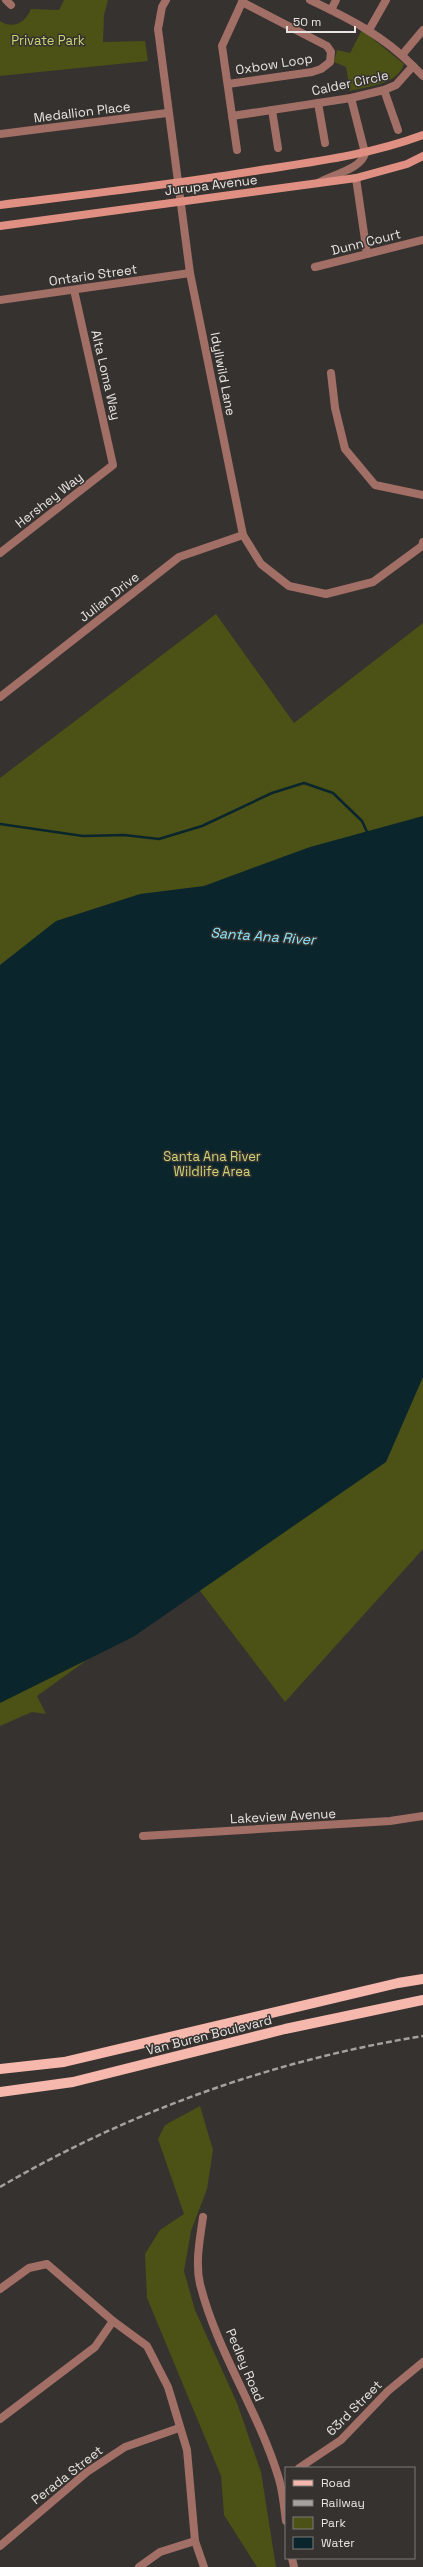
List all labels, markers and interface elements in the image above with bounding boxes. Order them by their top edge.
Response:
scale bar [287,8,355,34]
text: 50 m [293,14,321,30]
park label: Private Park [11,32,85,49]
street label: Oxbow Loop [234,50,314,78]
street label: Calder Circle [310,67,390,99]
street label: Medallion Place [33,98,131,126]
street label: Jurupa Avenue [164,171,258,199]
street label: Dunn Court [329,225,403,259]
street label: Ontario Street [48,260,138,290]
street label: Alta Loma Way [87,328,125,422]
street label: Idyllwild Lane [207,331,239,417]
street label: Hershey Way [12,468,86,532]
street label: Julian Drive [76,568,142,626]
water label: Santa Ana River [210,923,318,949]
park label: Santa Ana River Wildlife Area [163,1148,261,1180]
street label: Lakeview Avenue [230,1805,336,1827]
street label: Van Buren Boulevard [144,2011,274,2059]
street label: Pedley Road [222,2326,268,2404]
street label: 63rd Street [323,2377,385,2439]
street label: Perada Street [28,2442,106,2508]
legend [285,2467,415,2559]
text: Road [321,2475,350,2491]
text: Railway [321,2495,365,2511]
text: Park [321,2515,346,2531]
text: Water [321,2535,355,2551]

